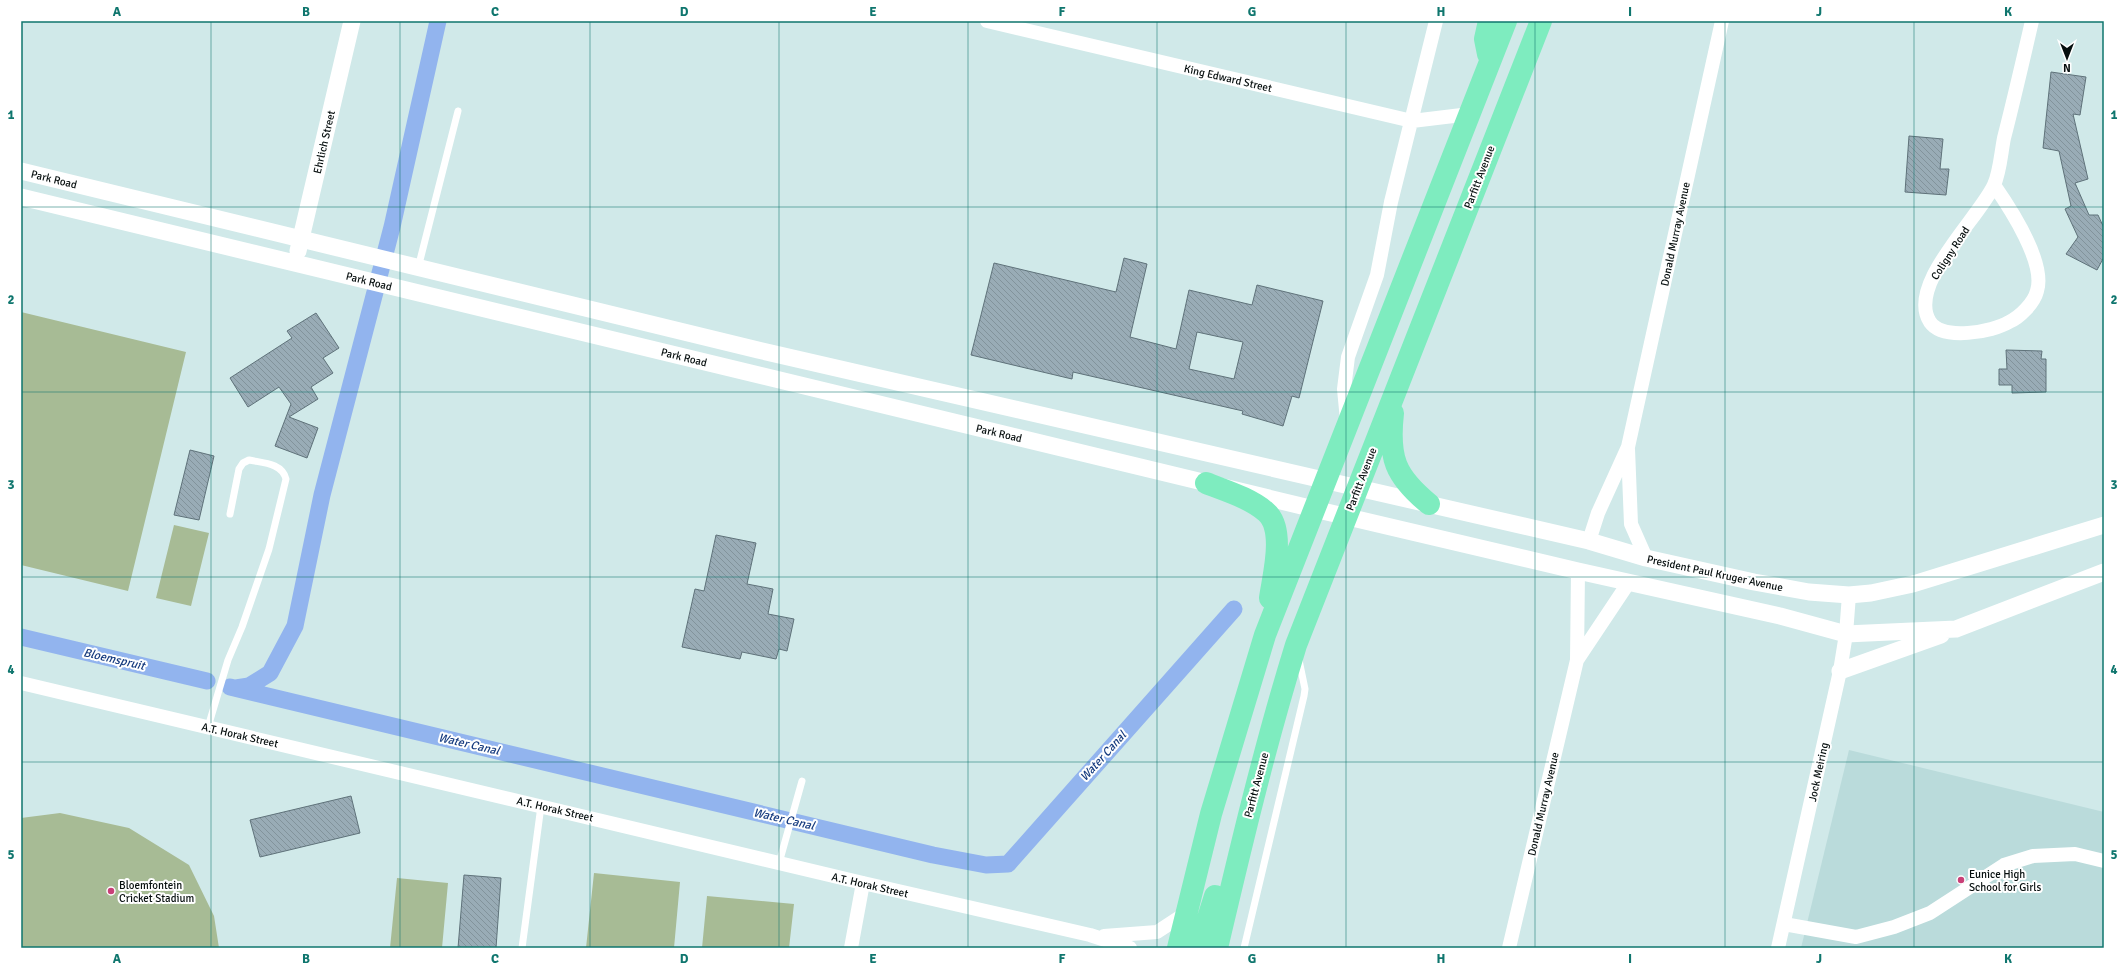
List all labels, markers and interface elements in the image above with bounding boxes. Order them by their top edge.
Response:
text: A [113,4,122,20]
text: B [302,4,310,20]
text: C [491,4,499,20]
text: D [680,4,689,20]
text: E [869,4,877,20]
text: F [1059,4,1066,20]
text: G [1248,4,1256,20]
text: H [1437,4,1445,20]
text: I [1628,4,1632,20]
text: J [1816,4,1822,20]
text: K [2004,4,2012,20]
north arrow [2047,38,2087,78]
text: N [2063,61,2071,74]
street label: King Edward Street [1183,62,1273,95]
text: 1 [7,107,15,123]
text: 1 [2110,107,2118,123]
street label: Ehrlich Street [311,109,338,175]
street label: Parfitt Avenue [1461,144,1498,211]
street label: Park Road [29,167,78,192]
street label: Donald Murray Avenue [1658,181,1693,287]
street label: Coligny Road [1928,224,1973,282]
street label: Park Road [344,269,393,294]
text: 2 [7,292,15,308]
text: 2 [2110,292,2118,308]
street label: Park Road [659,345,708,370]
street label: Park Road [974,422,1023,445]
street label: Parfitt Avenue [1343,446,1380,513]
text: 3 [7,477,15,493]
text: 3 [2110,477,2118,493]
street label: President Paul Kruger Avenue [1646,553,1784,594]
water label: Bloemspruit [82,645,148,674]
text: 4 [7,662,15,678]
text: 4 [2110,662,2118,678]
street label: A.T. Horak Street [200,720,280,751]
water label: Water Canal [1077,727,1131,784]
water label: Water Canal [437,730,502,759]
street label: Jock Meiring [1806,741,1831,803]
street label: Parfitt Avenue [1242,751,1271,819]
street label: Donald Murray Avenue [1525,751,1562,857]
street label: A.T. Horak Street [515,794,595,825]
water label: Water Canal [752,805,817,834]
text: 5 [7,847,15,863]
text: 5 [2110,847,2118,863]
place label: Eunice High School for Girls [1969,868,2041,894]
street label: A.T. Horak Street [830,870,910,901]
marker: Eunice High School for Girls [1956,875,1966,885]
place label: Bloemfontein Cricket Stadium [119,879,194,905]
marker: Bloemfontein Cricket Stadium [106,886,116,896]
text: A [113,951,122,967]
text: B [302,951,310,967]
text: C [491,951,499,967]
text: D [680,951,689,967]
text: E [869,951,877,967]
text: F [1059,951,1066,967]
text: G [1248,951,1256,967]
text: H [1437,951,1445,967]
text: I [1628,951,1632,967]
text: J [1816,951,1822,967]
text: K [2004,951,2012,967]

